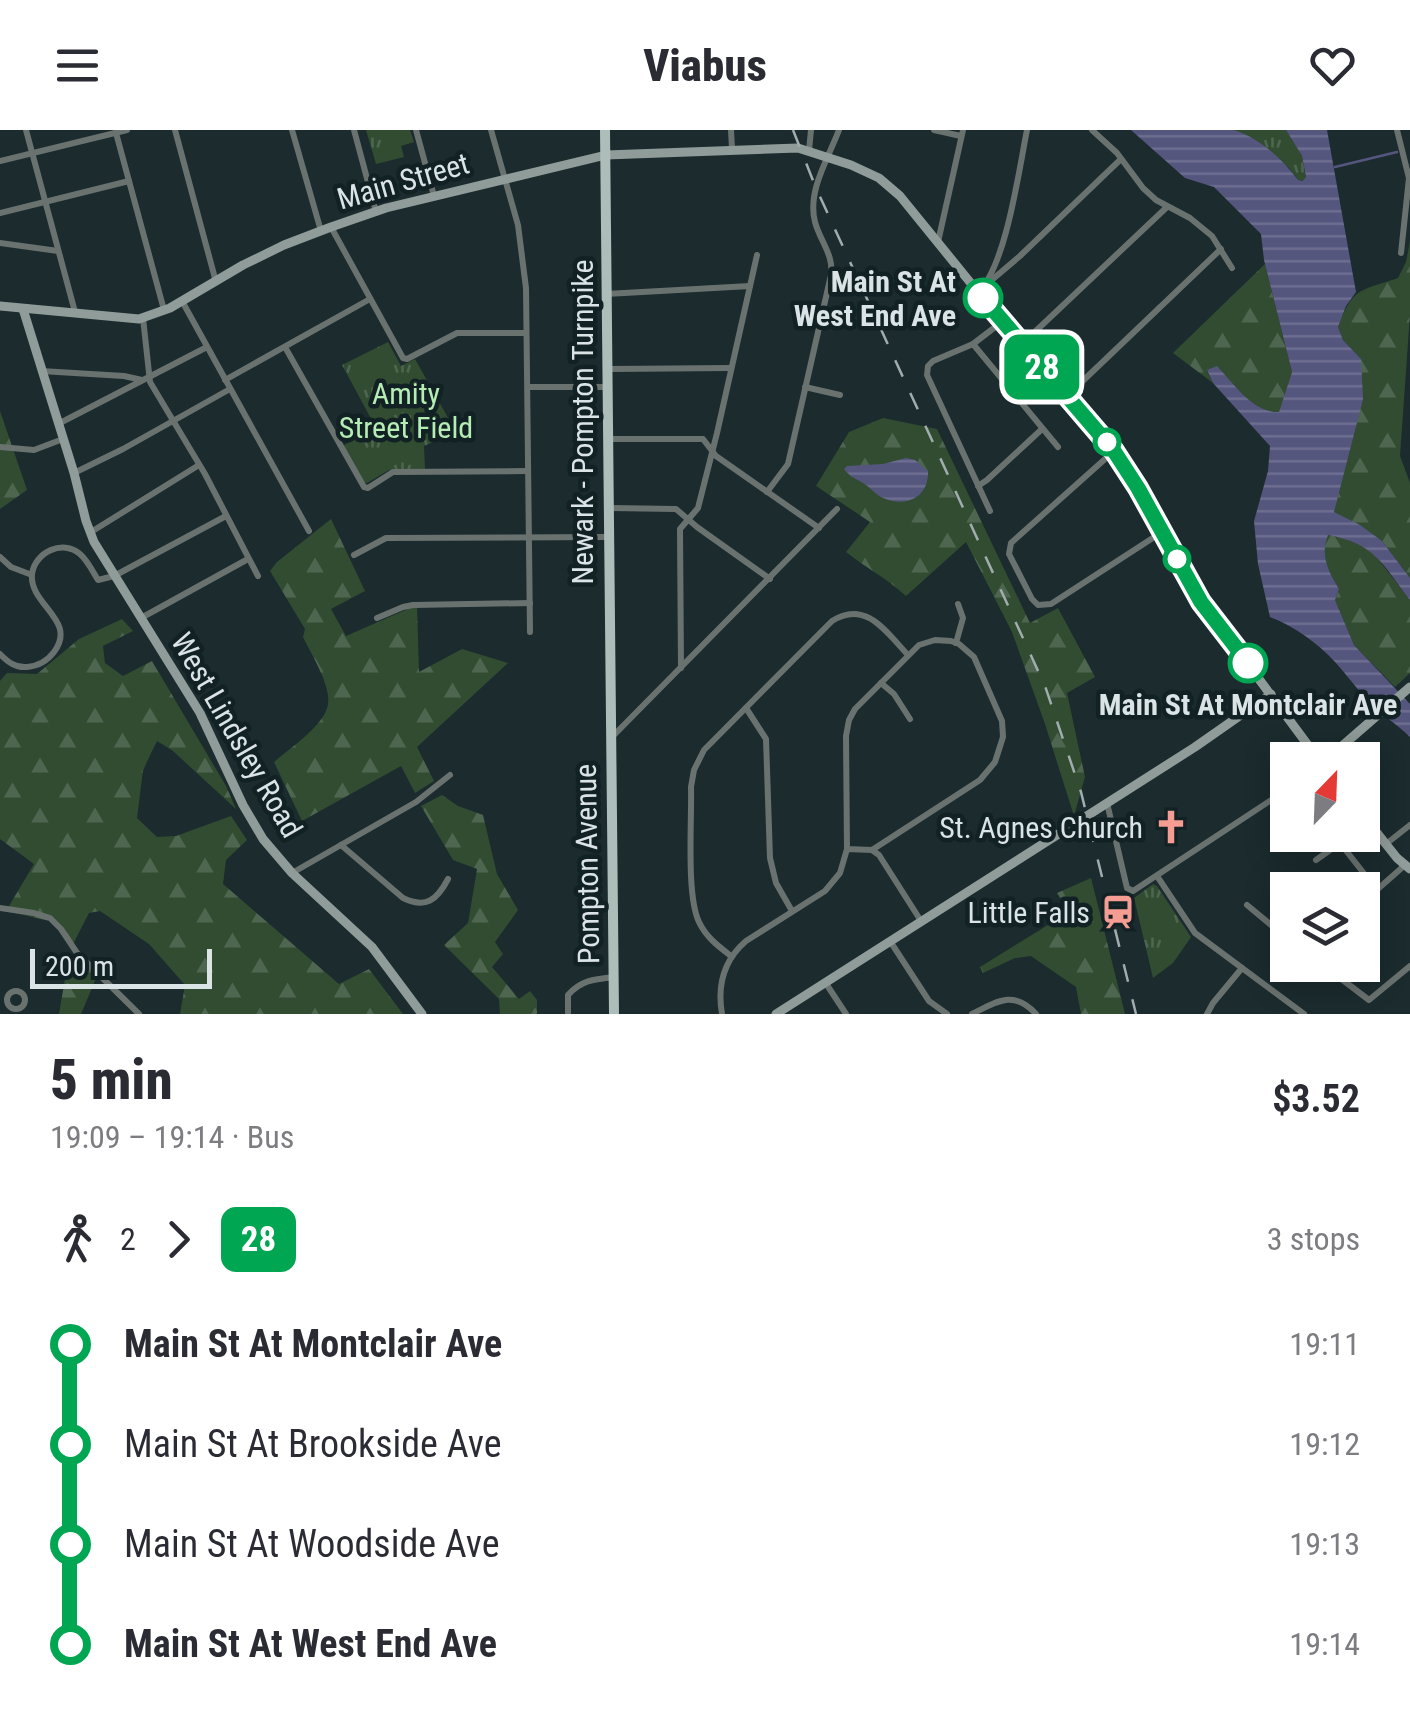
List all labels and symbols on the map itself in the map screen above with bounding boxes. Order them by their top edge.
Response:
street label: Main Street [333,145,473,217]
street label: Newark - Pompton Turnpike [565,259,600,585]
place label: Main St At West End Ave [794,264,956,333]
marker: Main St At West End Ave [964,279,1002,317]
line badge: 28 [997,334,1087,400]
park label: Amity Street Field [339,376,473,445]
unlabelled marker [1094,429,1120,455]
unlabelled marker [1164,546,1190,572]
street label: West Lindsley Road [164,626,310,844]
marker: Main St At Montclair Ave [1229,644,1267,682]
place label: Main St At Montclair Ave [1099,687,1397,722]
north arrow [1270,742,1380,852]
street label: Pompton Avenue [568,764,606,964]
church icon: St. Agnes Church [1152,808,1190,846]
place label: St. Agnes Church [939,810,1143,845]
station icon: Little Falls [1099,893,1137,931]
place label: Little Falls [968,895,1090,930]
scale bar [30,944,212,988]

